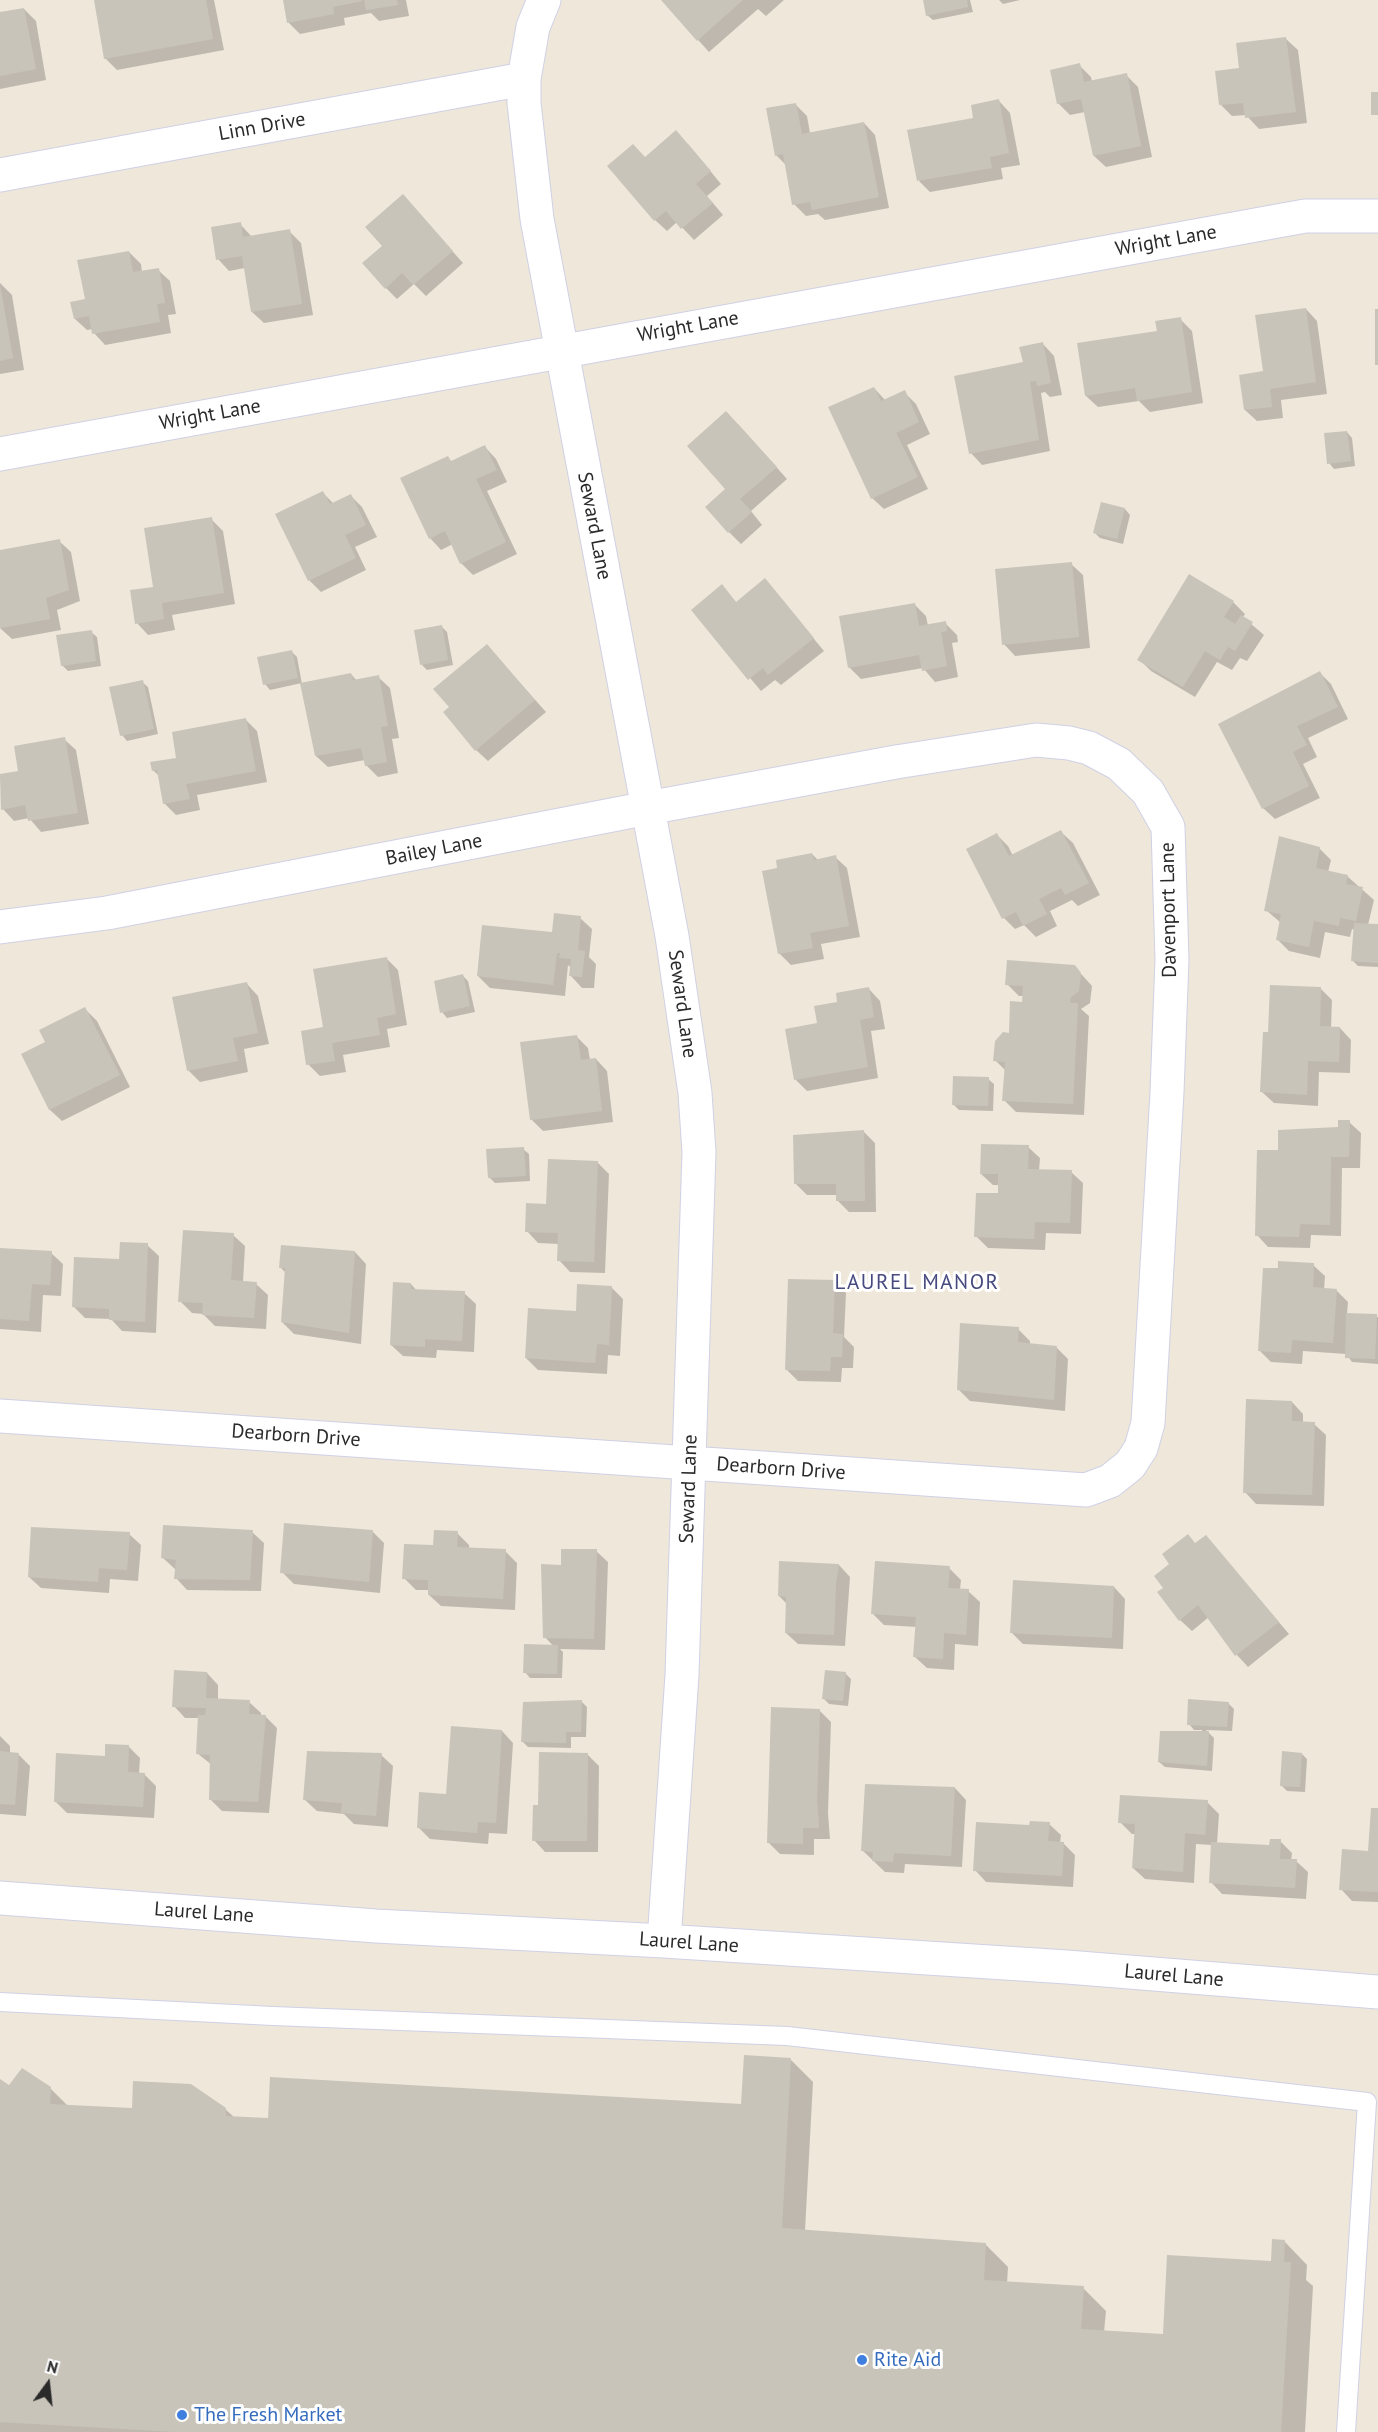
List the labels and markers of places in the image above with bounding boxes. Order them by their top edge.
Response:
place label: Rite Aid [874,2348,941,2372]
marker: Rite Aid [855,2353,869,2367]
place label: The Fresh Market [194,2403,342,2427]
marker: The Fresh Market [175,2408,189,2422]

